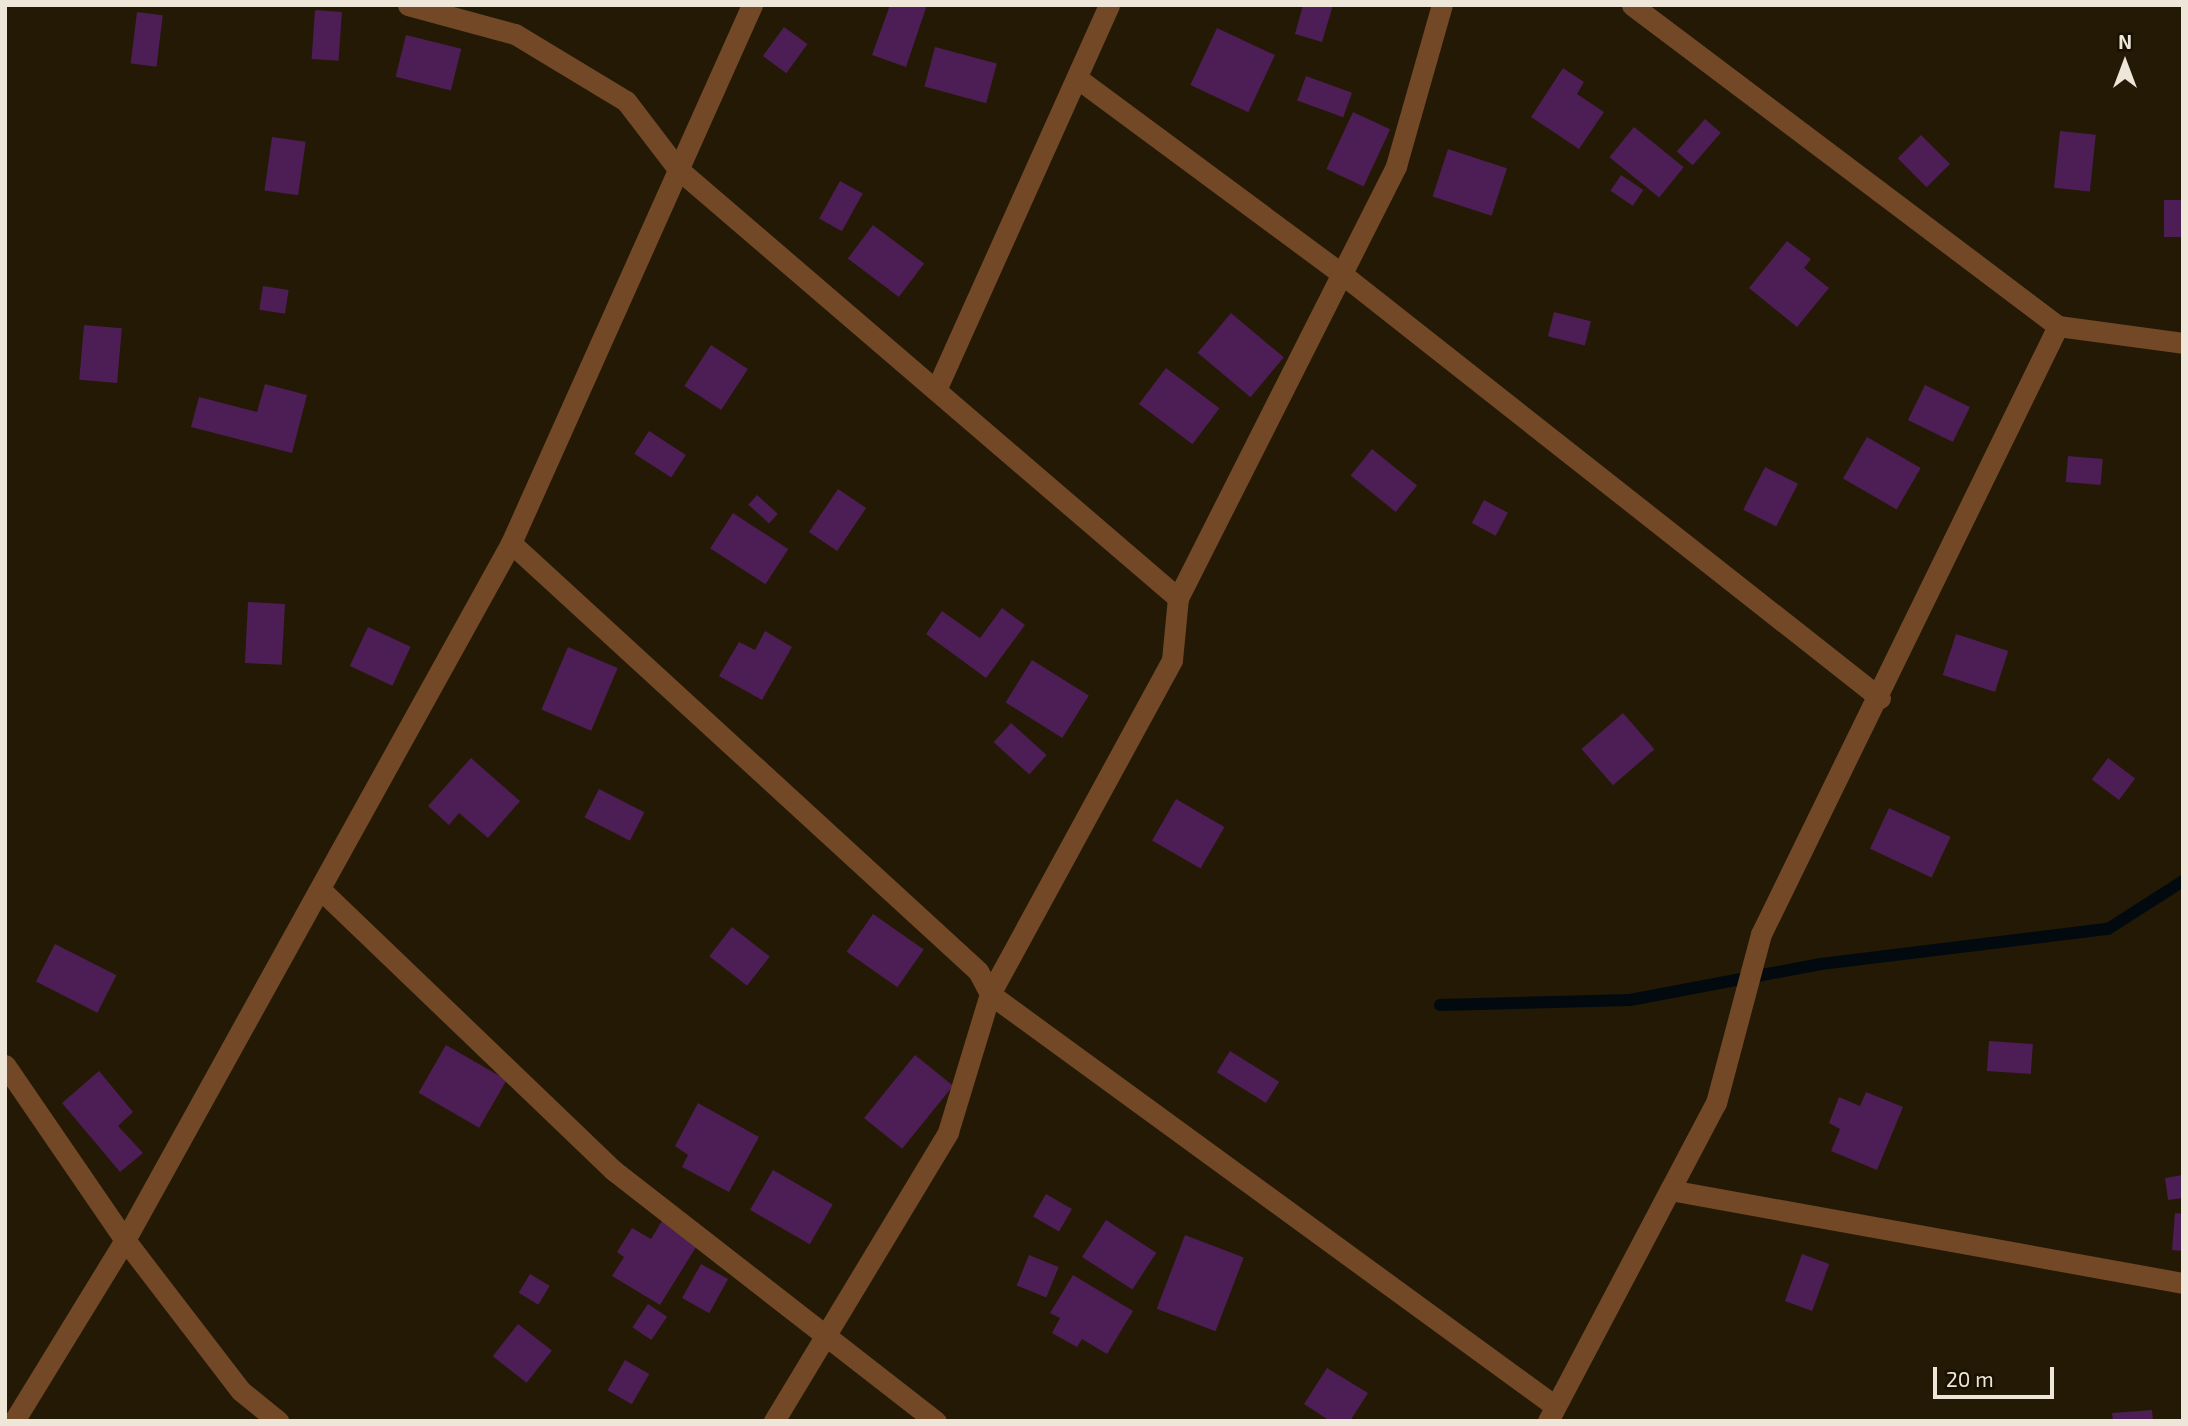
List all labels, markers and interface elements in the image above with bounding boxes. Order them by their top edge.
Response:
north arrow [2090,28,2160,98]
text: N [2118,30,2132,53]
scale bar [1936,1352,2057,1396]
text: 20 m [1946,1366,1994,1391]

